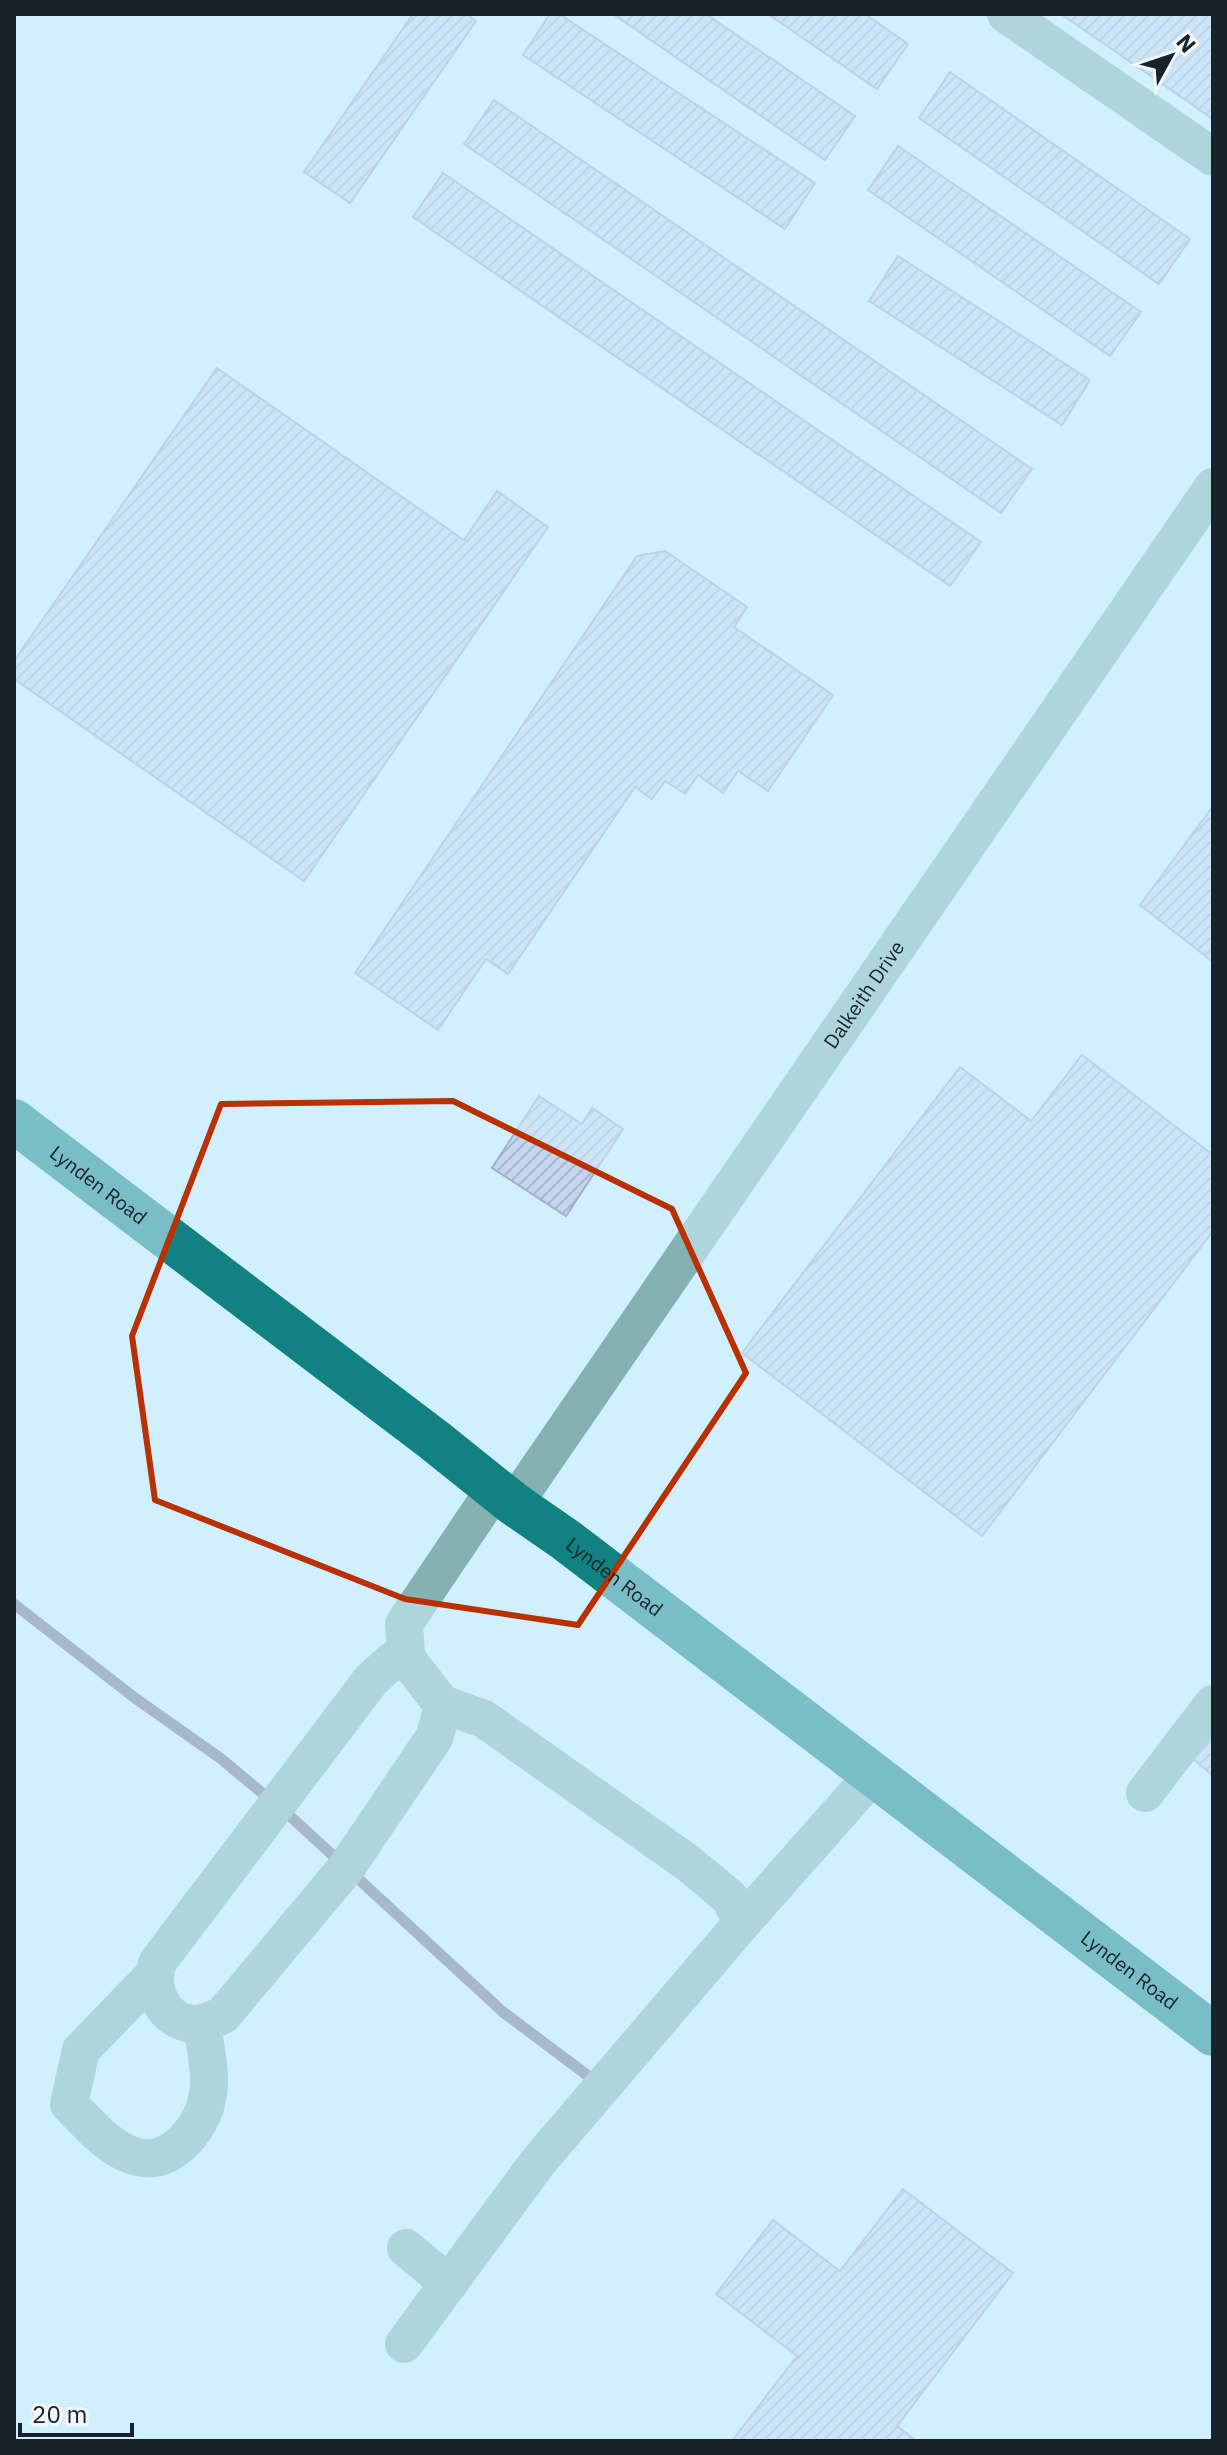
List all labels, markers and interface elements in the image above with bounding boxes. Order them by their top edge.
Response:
north arrow [1131,16,1211,96]
text: N [1170,27,1203,58]
street label: Dalkeith Drive [817,935,910,1054]
street label: Lynden Road [45,1139,153,1230]
street label: Lynden Road [561,1531,669,1622]
street label: Lynden Road [1076,1924,1184,2016]
scale bar [20,2387,132,2437]
text: 20 m [32,2398,87,2430]

